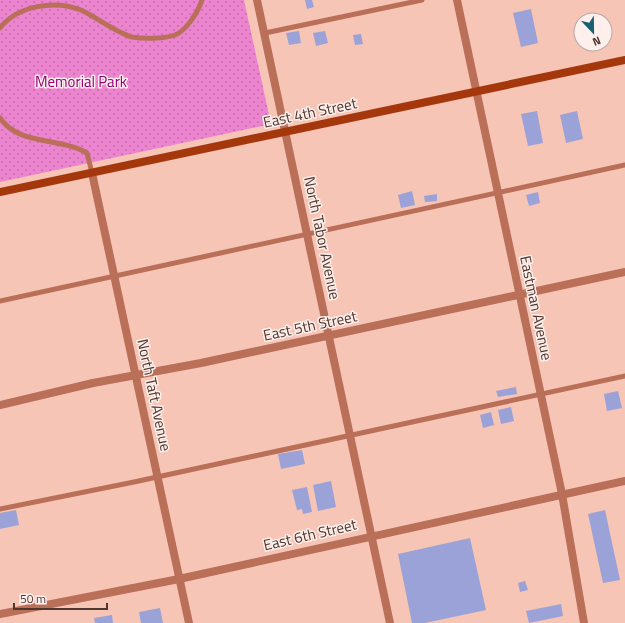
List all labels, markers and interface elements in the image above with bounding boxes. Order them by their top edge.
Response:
north arrow [573,12,613,52]
text: N [590,32,603,50]
park label: Memorial Park [35,70,127,93]
street label: East 4th Street [261,91,359,134]
street label: North Tabor Avenue [298,174,347,301]
street label: Eastman Avenue [514,253,559,362]
street label: East 5th Street [261,304,359,347]
street label: North Taft Avenue [131,337,178,453]
street label: East 6th Street [261,512,359,556]
scale bar [14,585,107,611]
text: 50 m [20,589,46,608]

